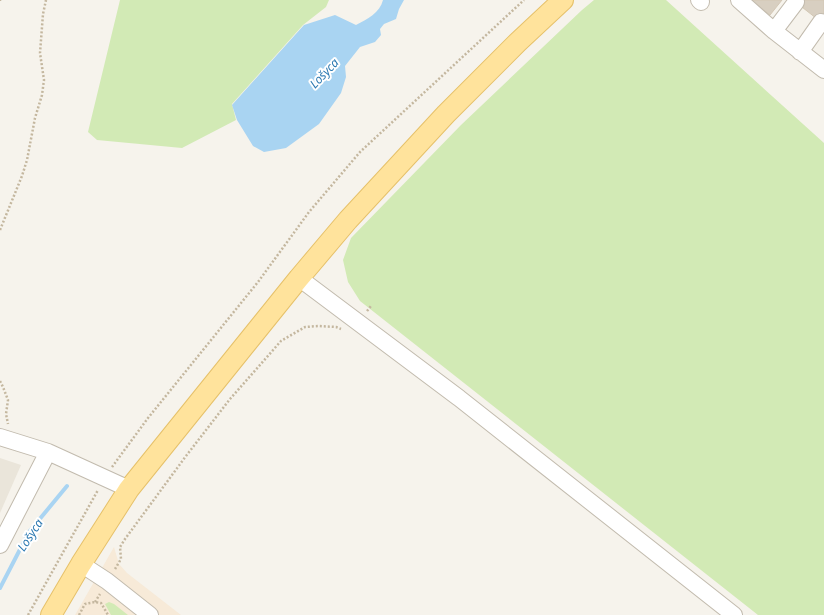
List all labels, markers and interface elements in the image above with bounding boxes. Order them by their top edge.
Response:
water label: Lošyca [306,54,343,92]
water label: Lošyca [13,515,47,555]

